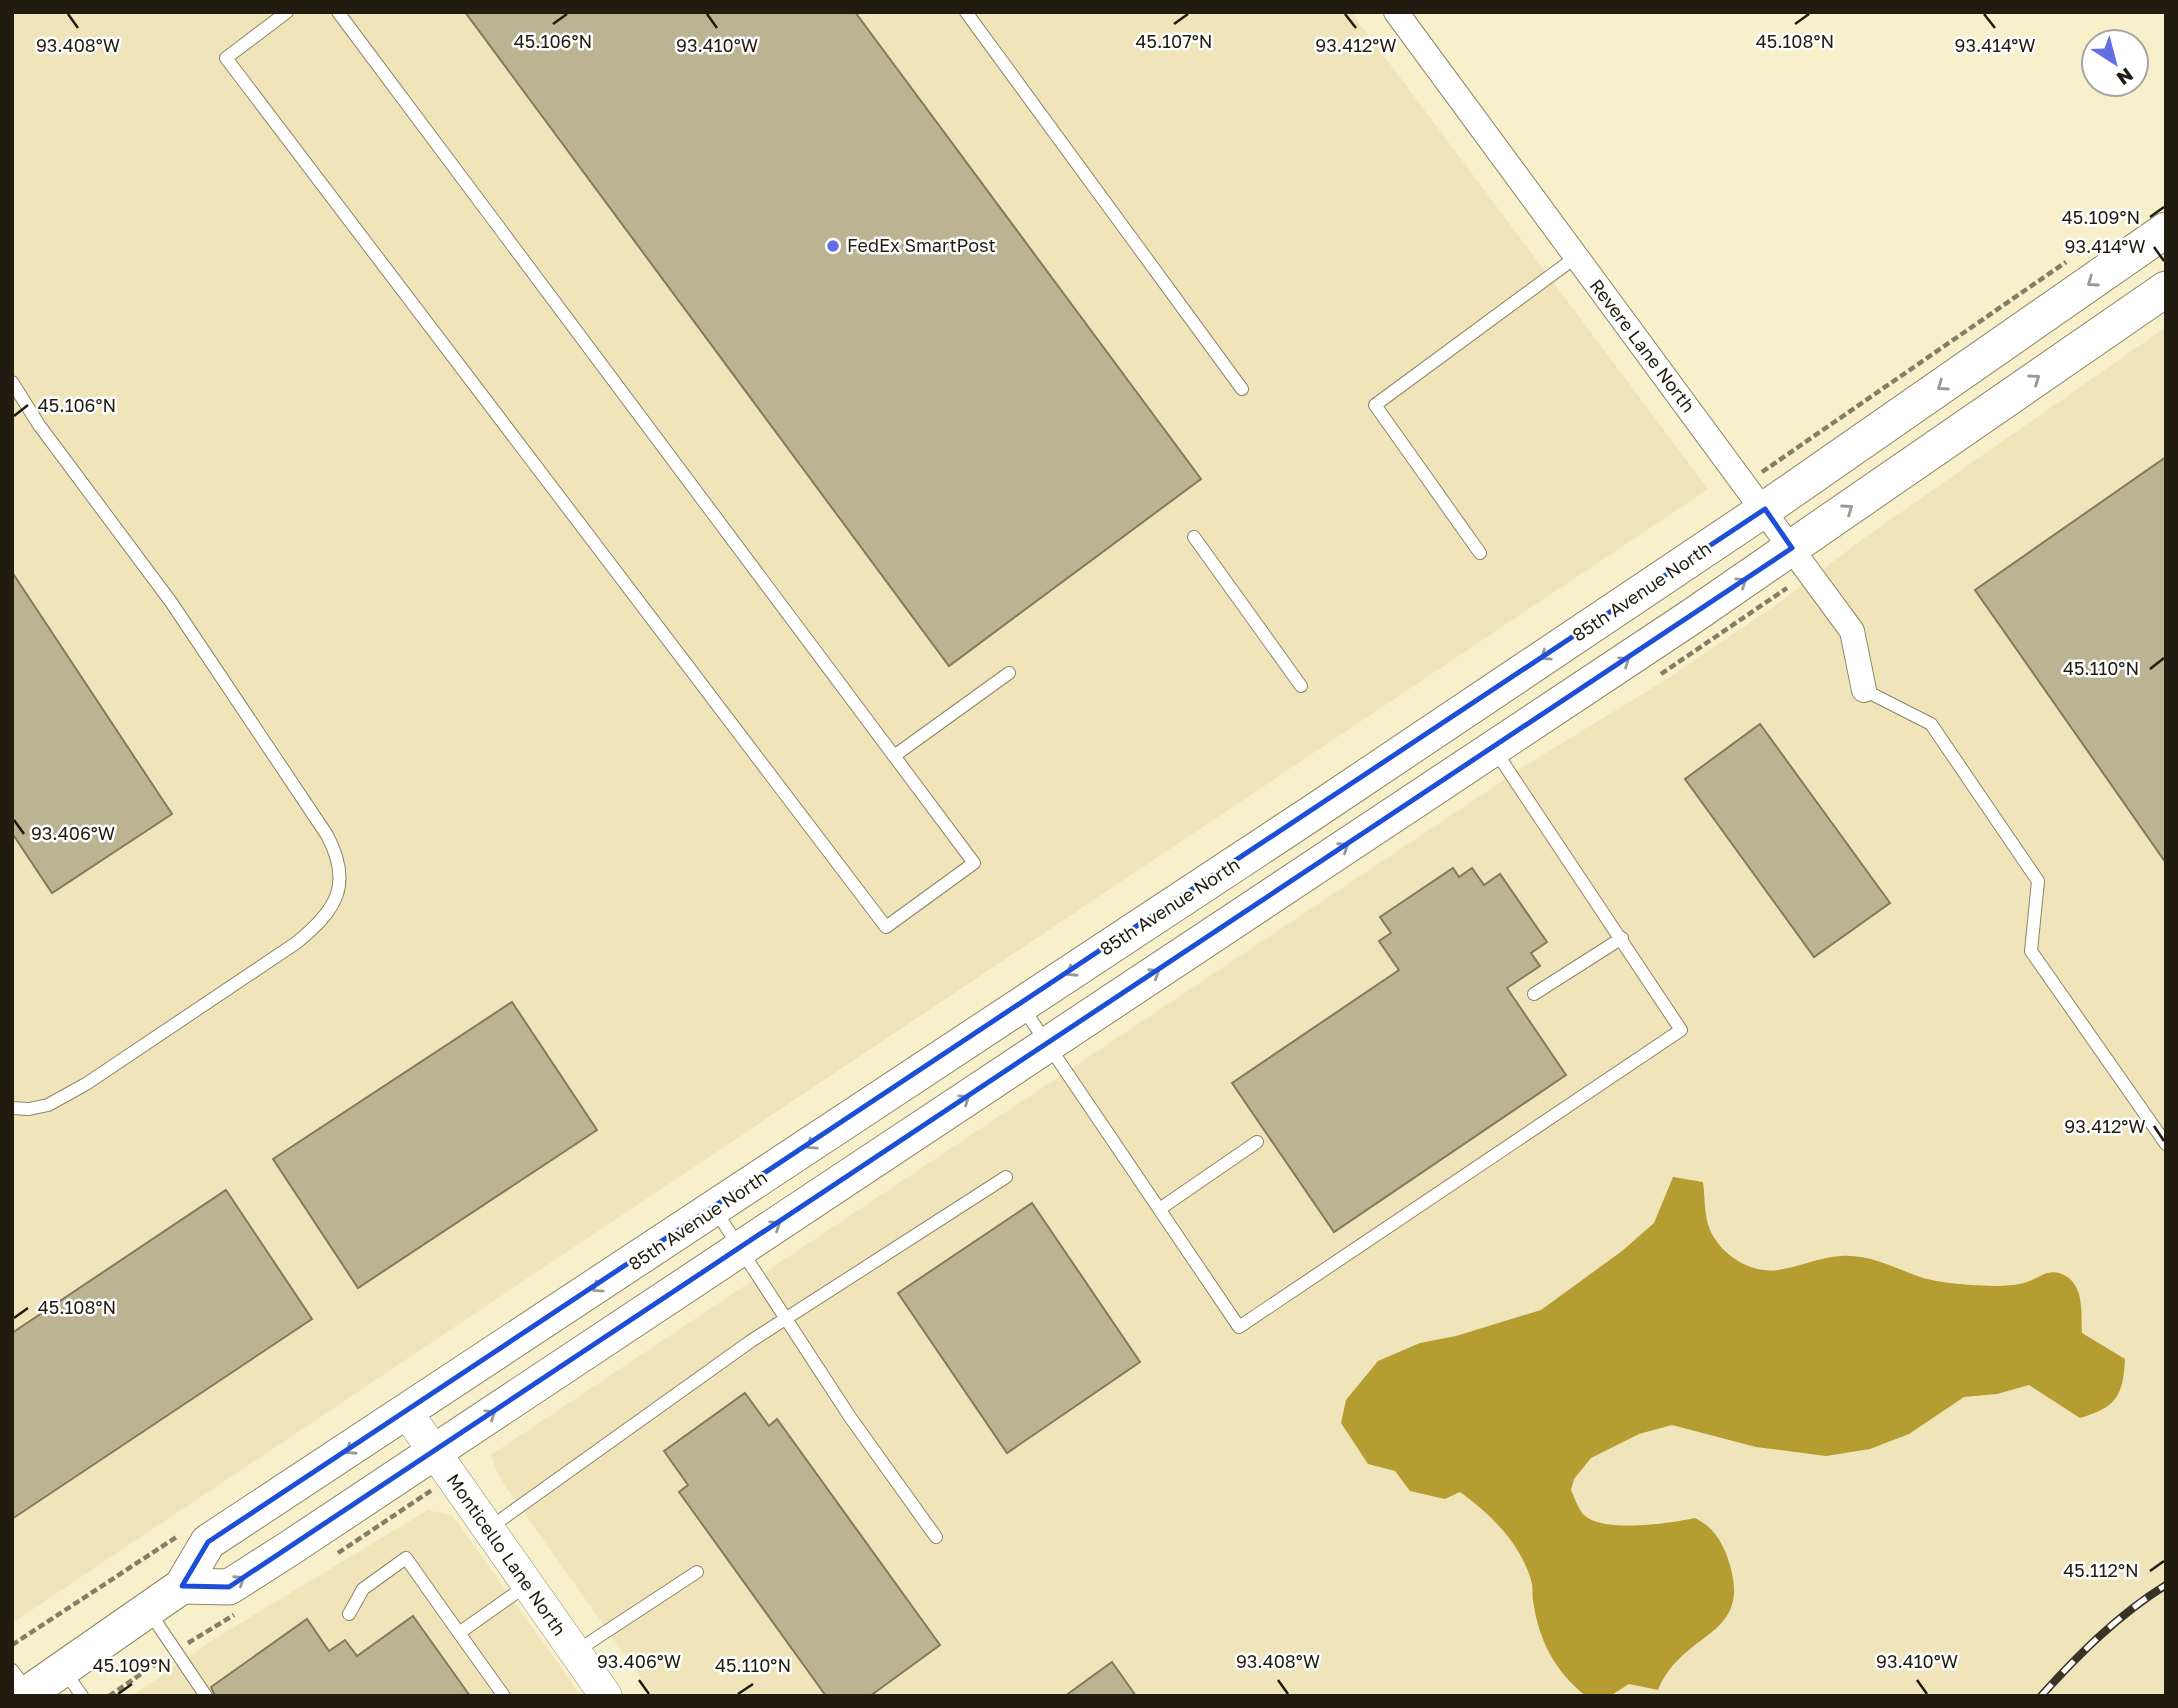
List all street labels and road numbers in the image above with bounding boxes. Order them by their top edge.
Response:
street label: Revere Lane North [1586,275,1700,416]
street label: 85th Avenue North [1568,537,1715,646]
street label: 85th Avenue North [1095,853,1244,960]
street label: 85th Avenue North [624,1166,771,1275]
street label: Monticello Lane North [443,1469,571,1640]

